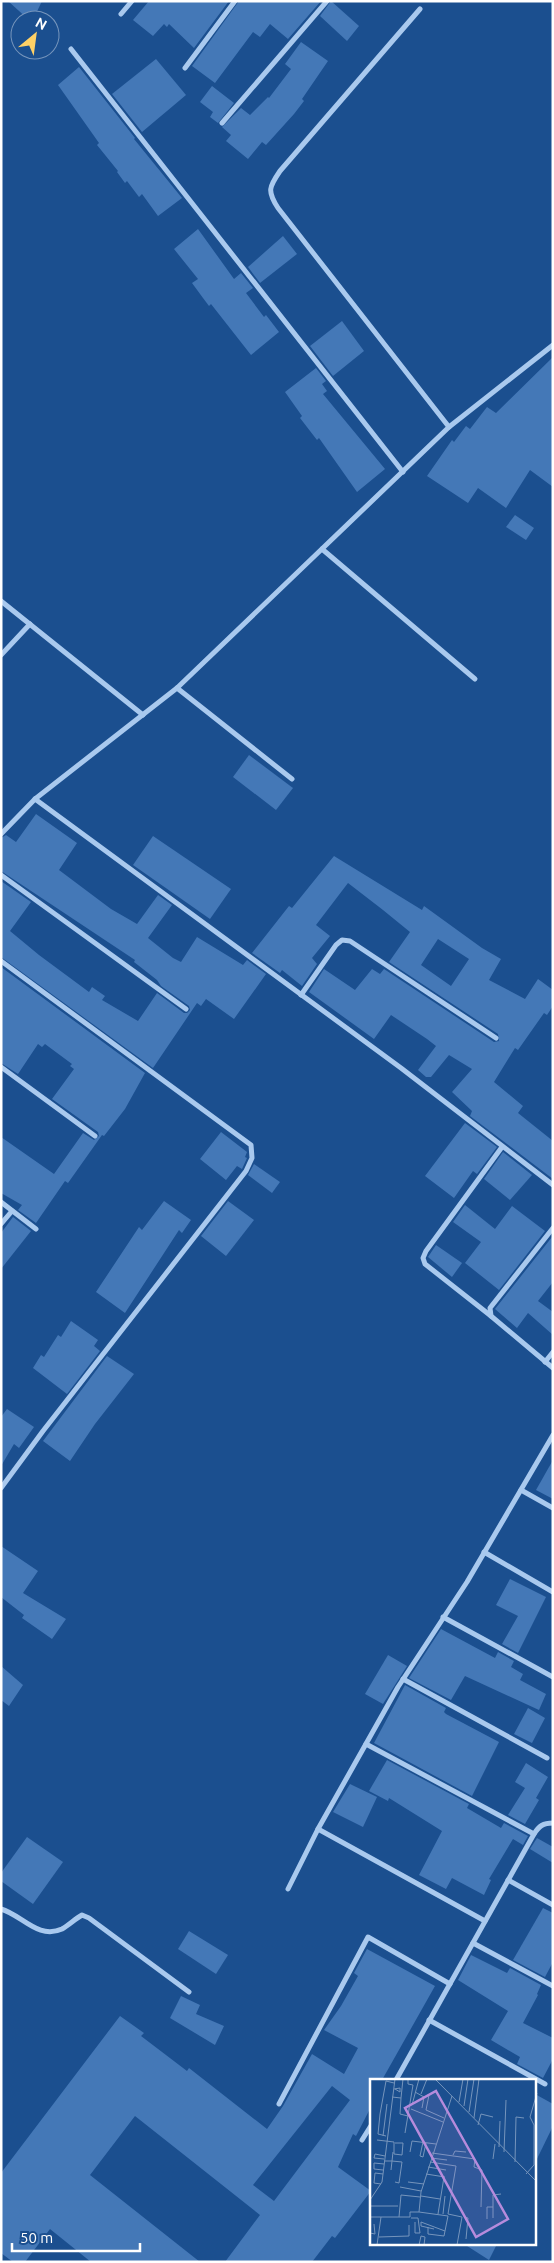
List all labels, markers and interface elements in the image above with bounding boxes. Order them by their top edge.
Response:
north arrow [10,10,60,60]
text: N [33,14,50,33]
inset map [370,2079,536,2246]
scale bar [12,2220,140,2252]
text: 50 m [20,2229,53,2246]

